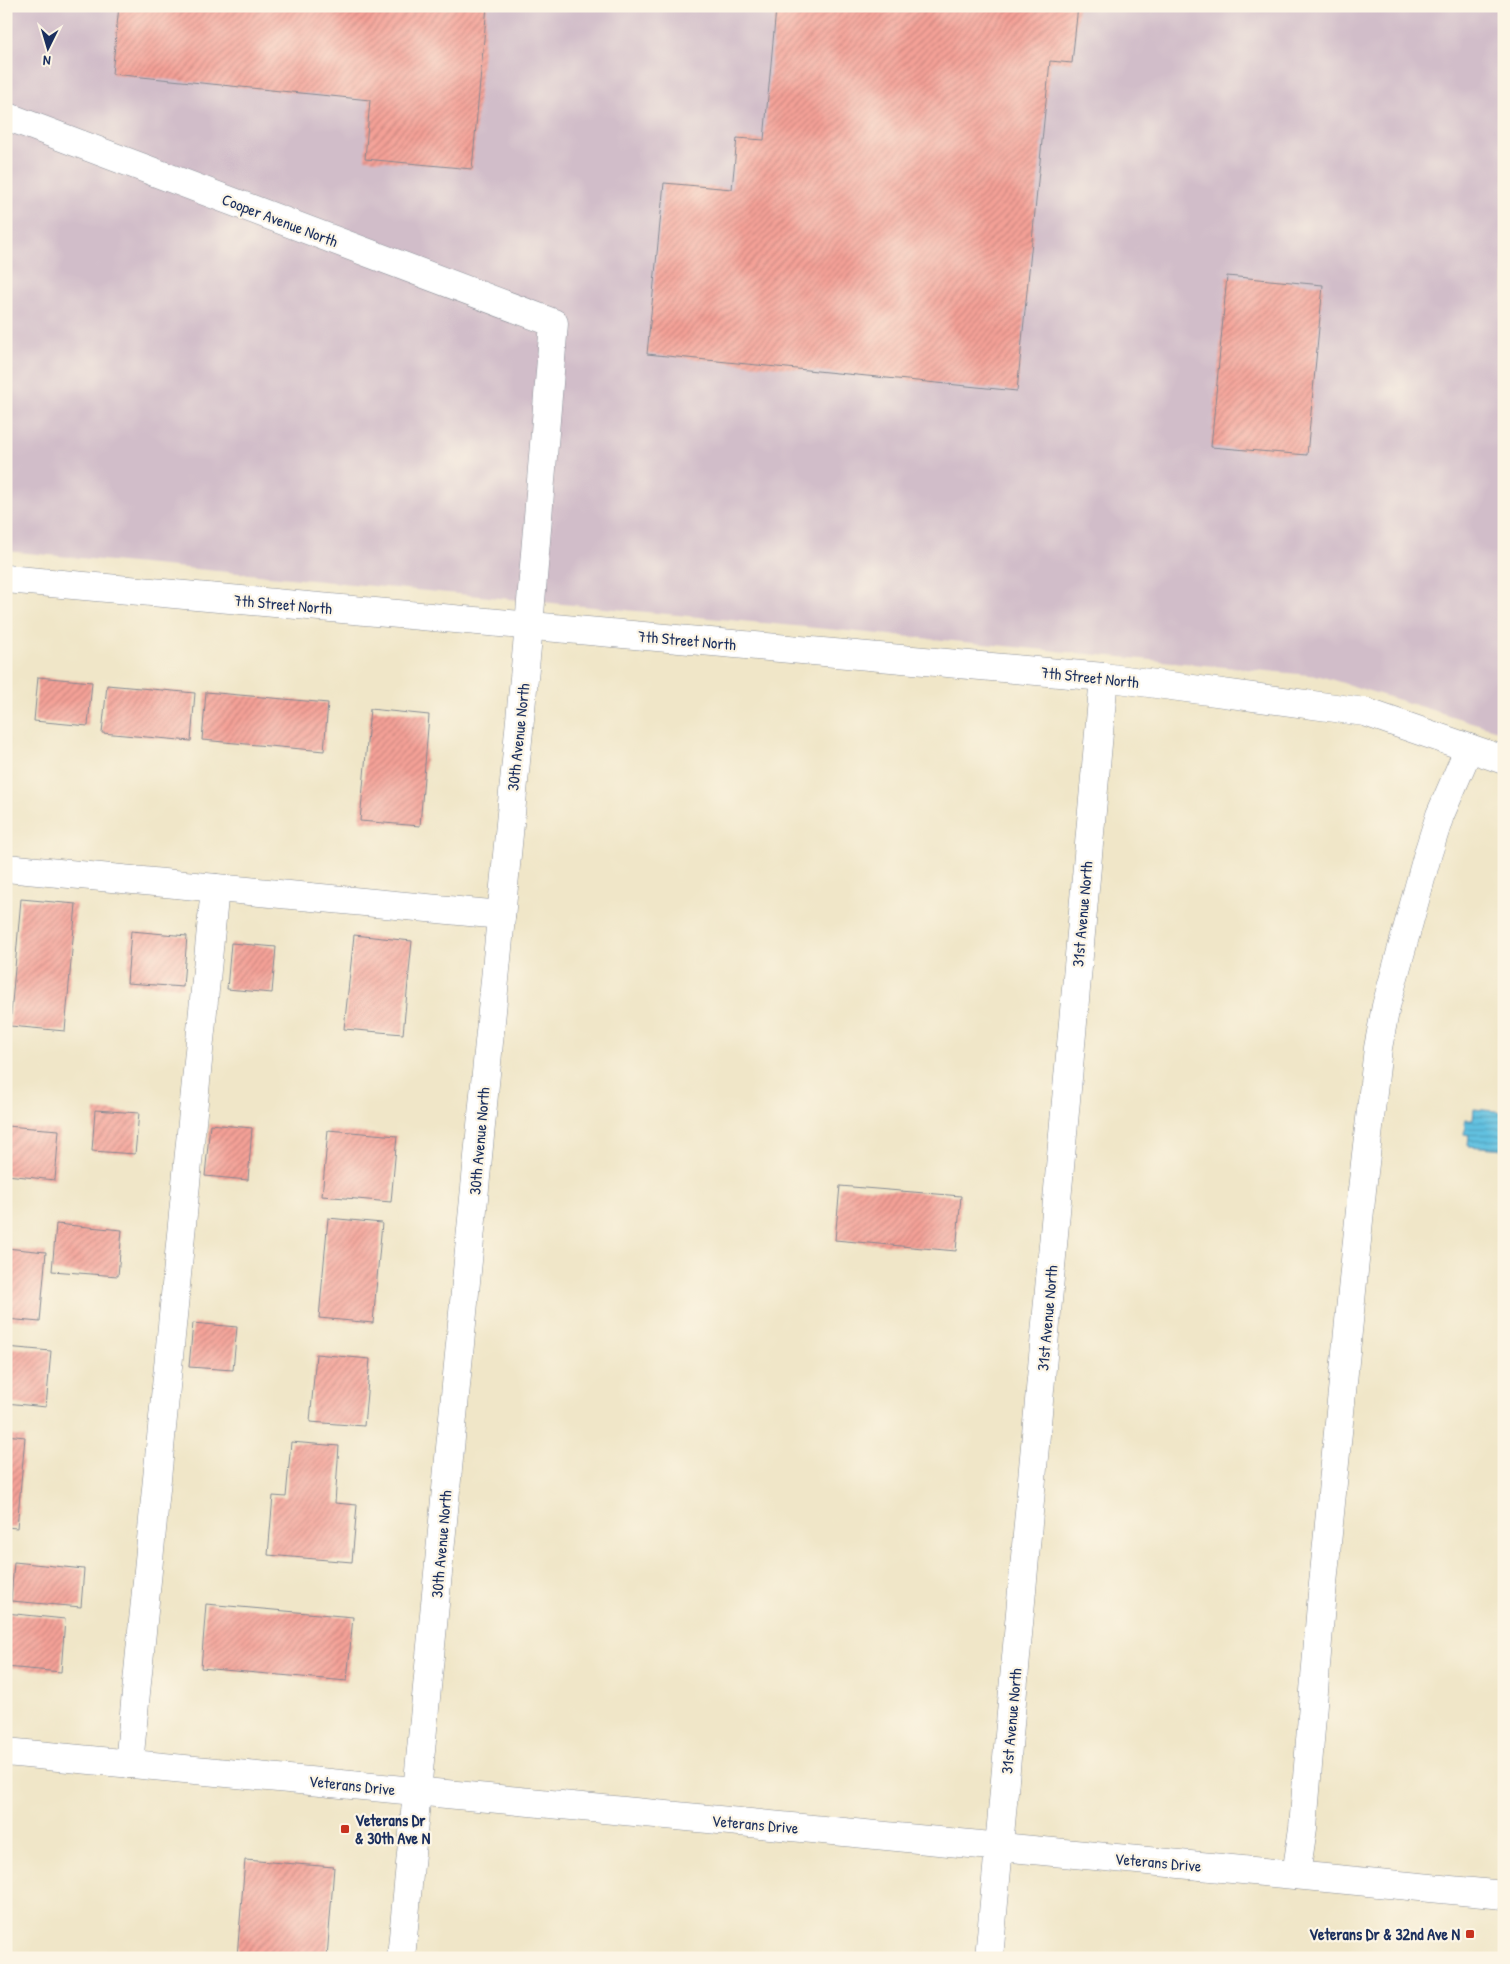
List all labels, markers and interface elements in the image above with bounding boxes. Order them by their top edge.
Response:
north arrow [22,22,72,72]
text: N [42,52,51,71]
street label: Cooper Avenue North [219,188,341,252]
street label: 7th Street North [233,589,333,619]
street label: 7th Street North [637,625,737,655]
street label: 7th Street North [1040,661,1140,693]
street label: 30th Avenue North [501,682,535,792]
street label: 31st Avenue North [1066,860,1098,968]
street label: 30th Avenue North [463,1086,495,1196]
street label: 31st Avenue North [1031,1264,1063,1372]
street label: 30th Avenue North [425,1489,457,1599]
street label: 31st Avenue North [995,1667,1027,1775]
street label: Veterans Drive [308,1770,397,1801]
place label: Veterans Dr & 30th Ave N [355,1809,431,1849]
street label: Veterans Drive [711,1809,800,1839]
marker: Veterans Dr & 30th Ave N [339,1823,351,1835]
street label: Veterans Drive [1114,1847,1203,1877]
place label: Veterans Dr & 32nd Ave N [1309,1923,1460,1945]
marker: Veterans Dr & 32nd Ave N [1464,1928,1476,1940]

